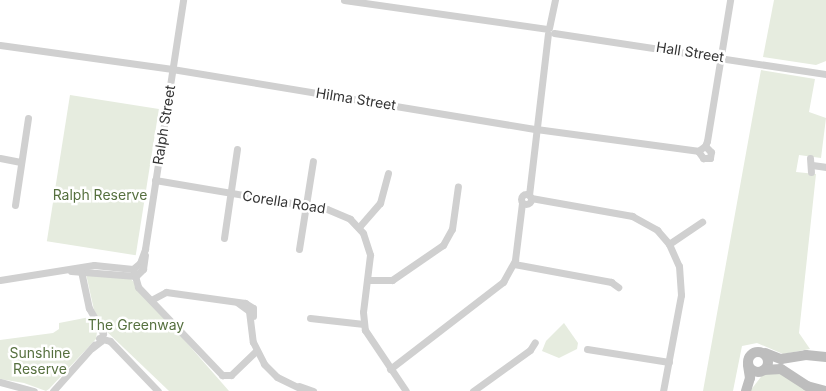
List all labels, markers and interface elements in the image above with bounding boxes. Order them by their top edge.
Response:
street label: Hall Street [655,38,725,66]
street label: Ralph Street [149,84,179,166]
street label: Hilma Street [315,84,397,114]
park label: Ralph Reserve [53,187,147,203]
street label: Corella Road [241,187,327,217]
park label: The Greenway [88,317,184,333]
park label: Sunshine Reserve [9,345,71,378]

